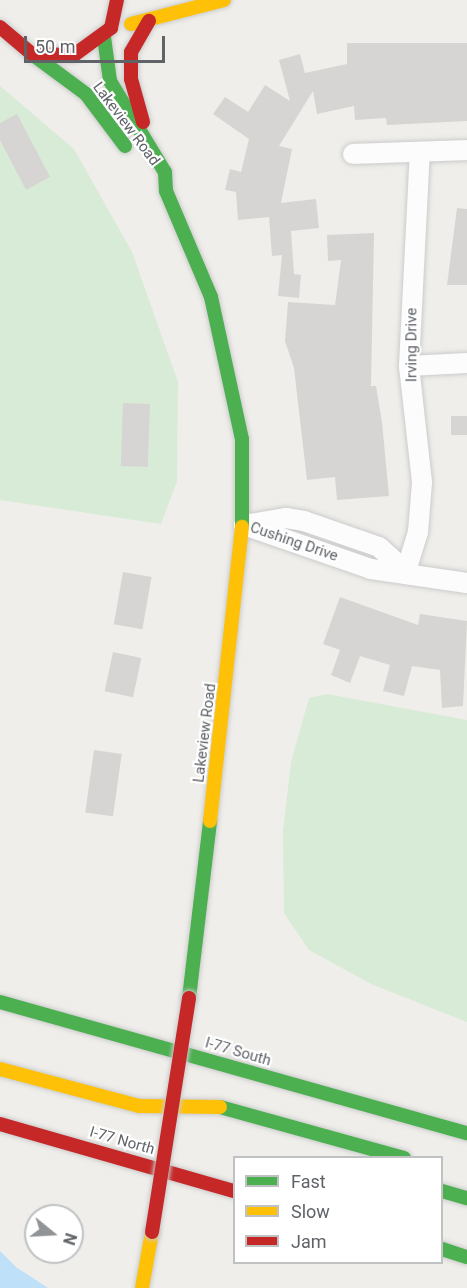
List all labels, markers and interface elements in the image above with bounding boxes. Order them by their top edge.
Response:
scale bar [27,24,168,62]
text: 50 m [35,36,75,57]
street label: Lakeview Road [89,79,163,169]
street label: Irving Drive [403,308,421,382]
street label: Cushing Drive [248,519,340,565]
street label: Lakeview Road [190,682,220,784]
street label: I-77 South [203,1034,273,1070]
street label: I-77 North [87,1123,157,1159]
legend [233,1156,443,1264]
text: Fast [291,1171,326,1192]
text: Slow [291,1201,330,1222]
north arrow [24,1204,84,1264]
text: N [59,1231,80,1247]
text: Jam [291,1231,327,1252]

